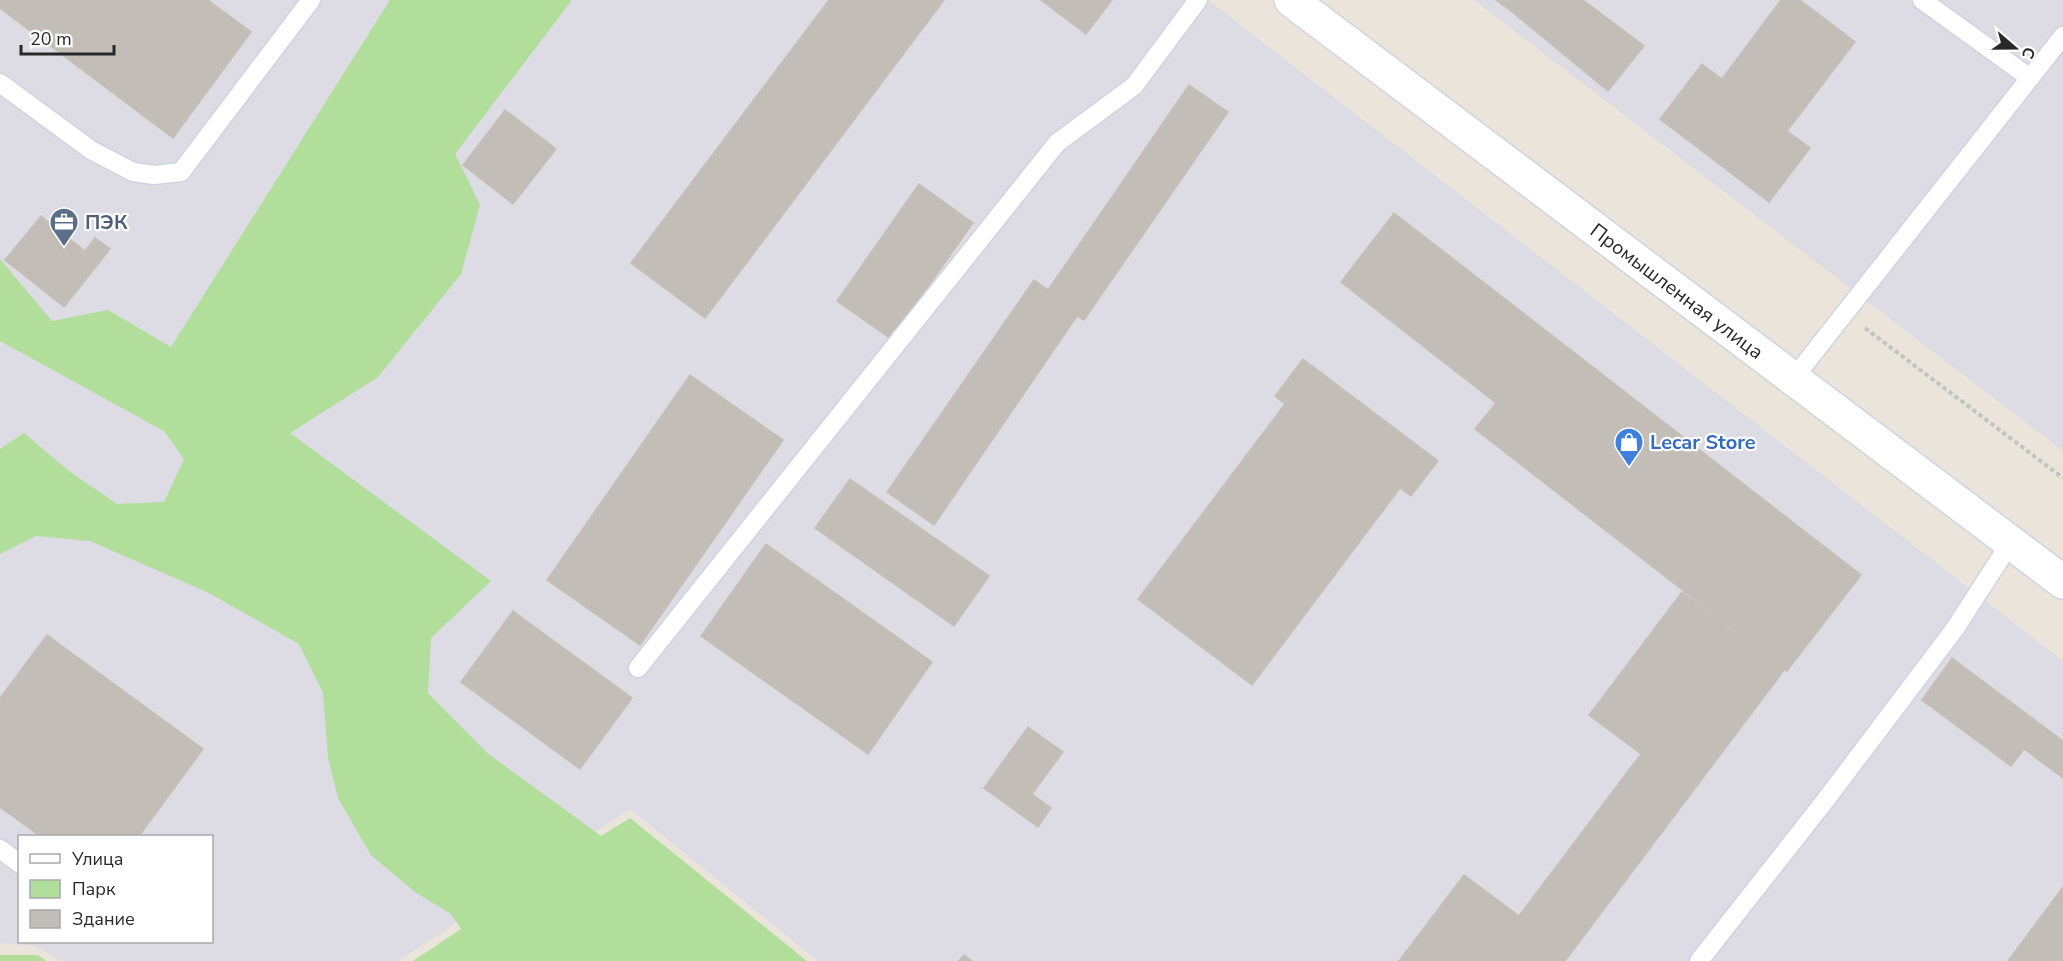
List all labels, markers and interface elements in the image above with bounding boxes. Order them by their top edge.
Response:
scale bar [21,18,114,56]
north arrow [1985,18,2045,78]
text: 20 m [30,27,72,51]
text: С [2016,44,2040,62]
office icon: ПЭК [48,206,80,248]
place label: ПЭК [85,209,128,236]
street label: Промышленная улица [1585,217,1769,365]
shop icon: Lecar Store [1613,426,1645,468]
place label: Lecar Store [1650,429,1756,456]
legend [18,835,213,943]
text: Улица [71,847,123,871]
text: Парк [72,877,116,901]
text: Здание [72,907,135,931]

